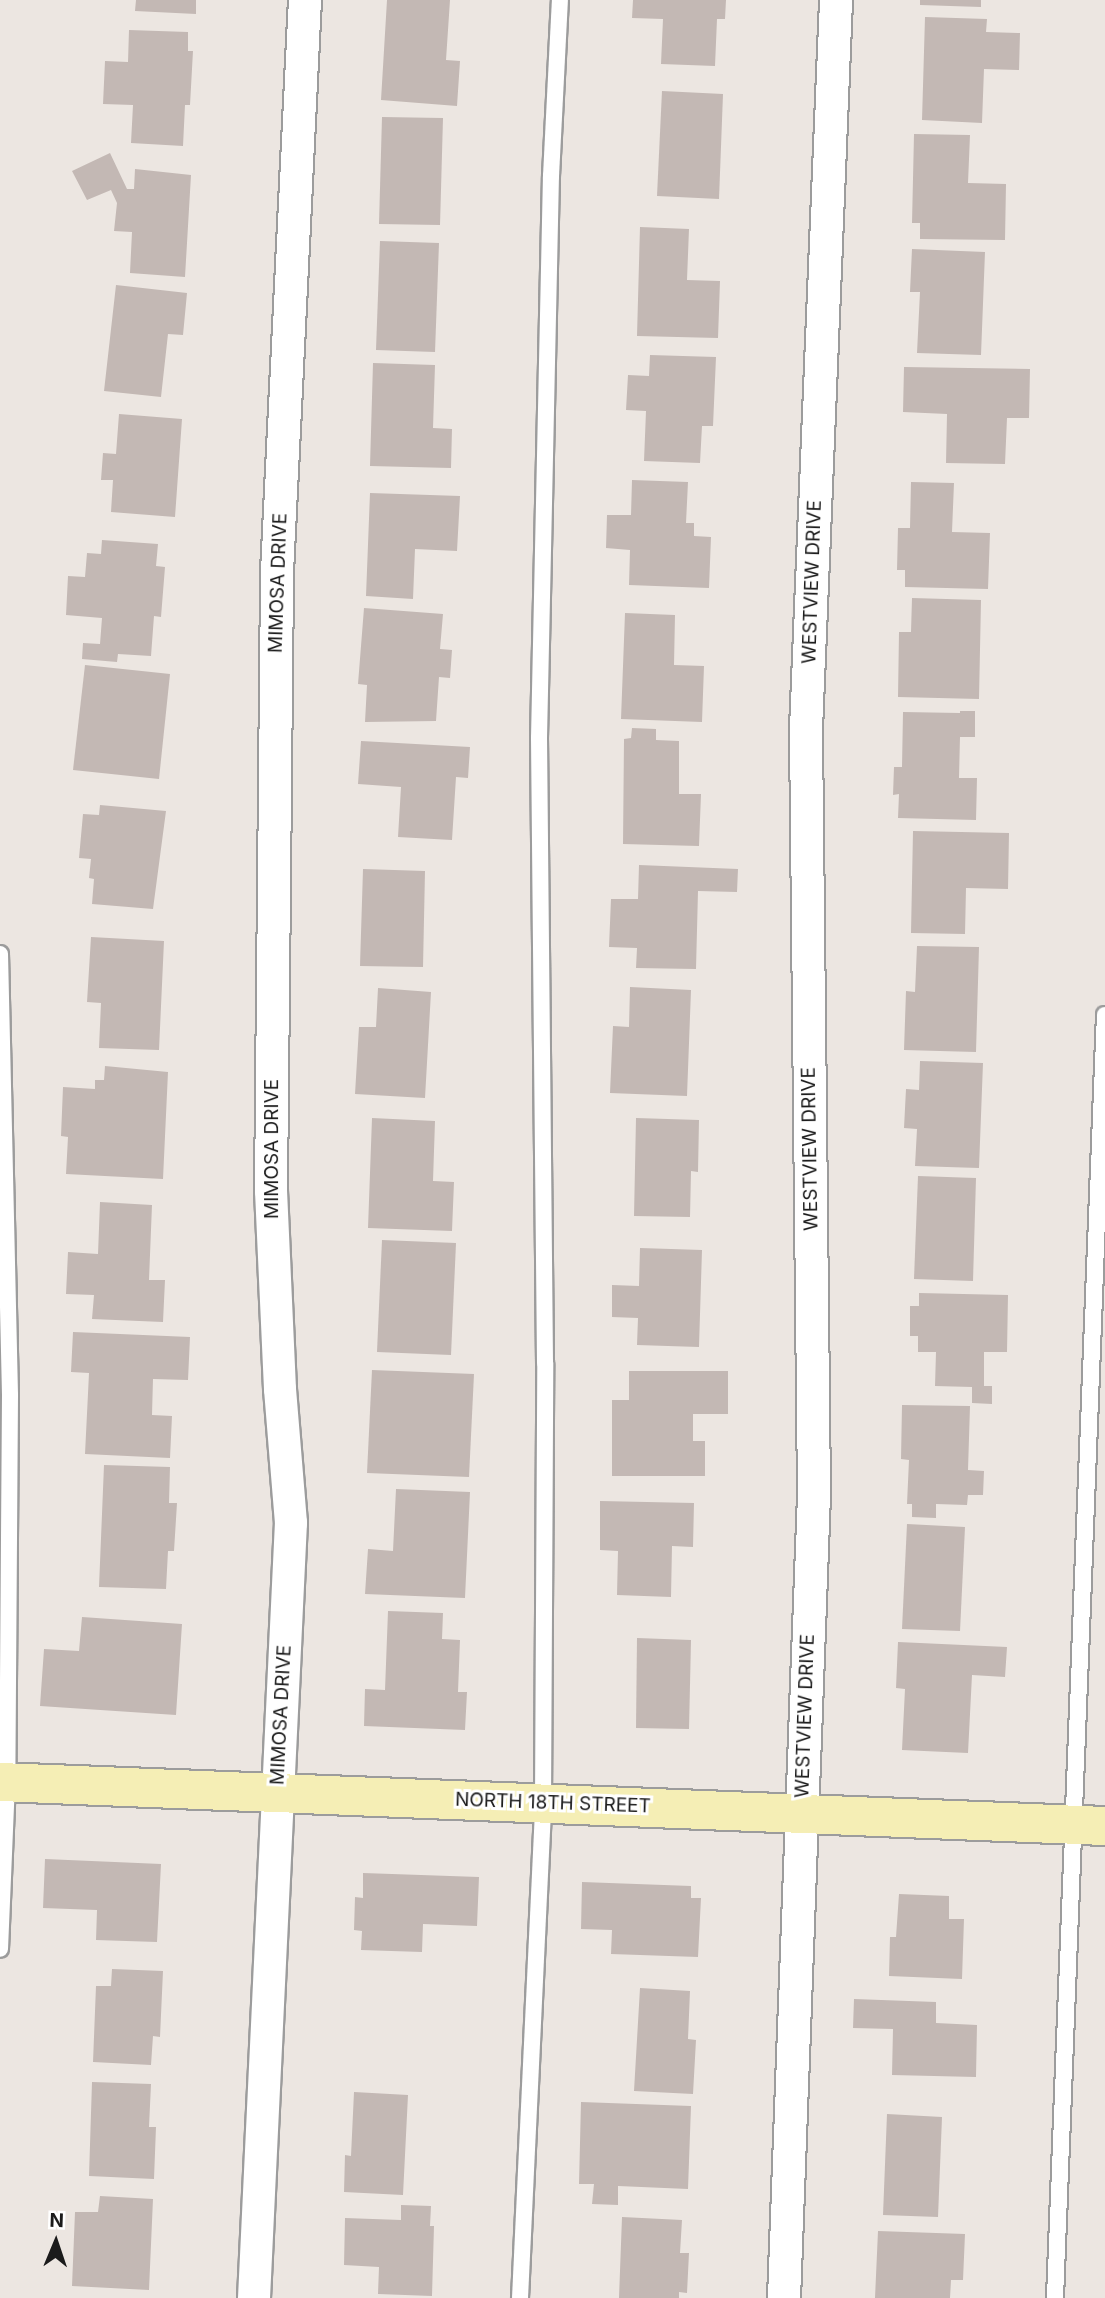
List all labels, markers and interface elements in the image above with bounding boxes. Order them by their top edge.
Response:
street label: WESTVIEW DRIVE [798,500,826,664]
street label: MIMOSA DRIVE [264,513,292,653]
street label: WESTVIEW DRIVE [797,1067,823,1231]
street label: MIMOSA DRIVE [261,1079,283,1219]
street label: WESTVIEW DRIVE [791,1634,819,1798]
street label: MIMOSA DRIVE [266,1644,296,1786]
street label: NORTH 18TH STREET [455,1788,651,1818]
north arrow [21,2207,91,2277]
text: N [49,2209,64,2232]

